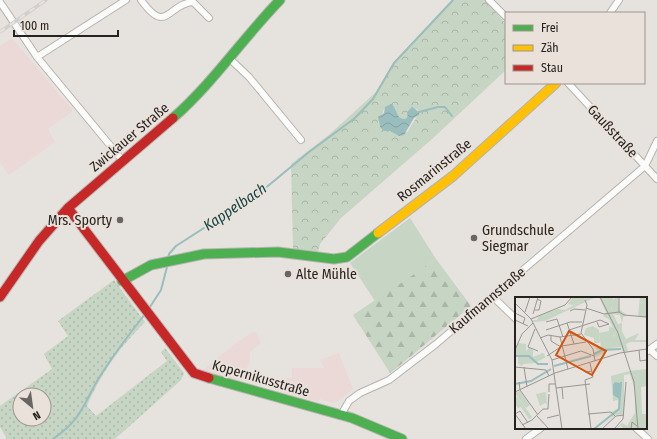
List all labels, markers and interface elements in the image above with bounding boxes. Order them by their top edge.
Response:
scale bar [14,12,118,38]
legend [505,12,645,84]
text: 100 m [20,19,49,33]
text: Frei [541,21,559,35]
text: Zäh [541,41,559,55]
text: Stau [541,61,563,75]
street label: Zwickauer Straße [86,99,172,175]
street label: Gaußstraße [584,101,641,161]
street label: Rosmarinstraße [394,135,475,205]
water label: Kappelbach [200,179,270,235]
place label: Mrs. Sporty [48,212,113,229]
marker: Mrs. Sporty [115,215,125,225]
place label: Grundschule Siegmar [482,222,554,255]
marker: Grundschule Siegmar [469,233,479,243]
street label: Kaufmannstraße [446,263,529,337]
place label: Alte Mühle [296,266,357,283]
marker: Alte Mühle [283,269,293,279]
inset map [515,297,647,429]
street label: Kopernikusstraße [210,356,312,401]
north arrow [12,387,52,427]
text: N [31,408,43,423]

